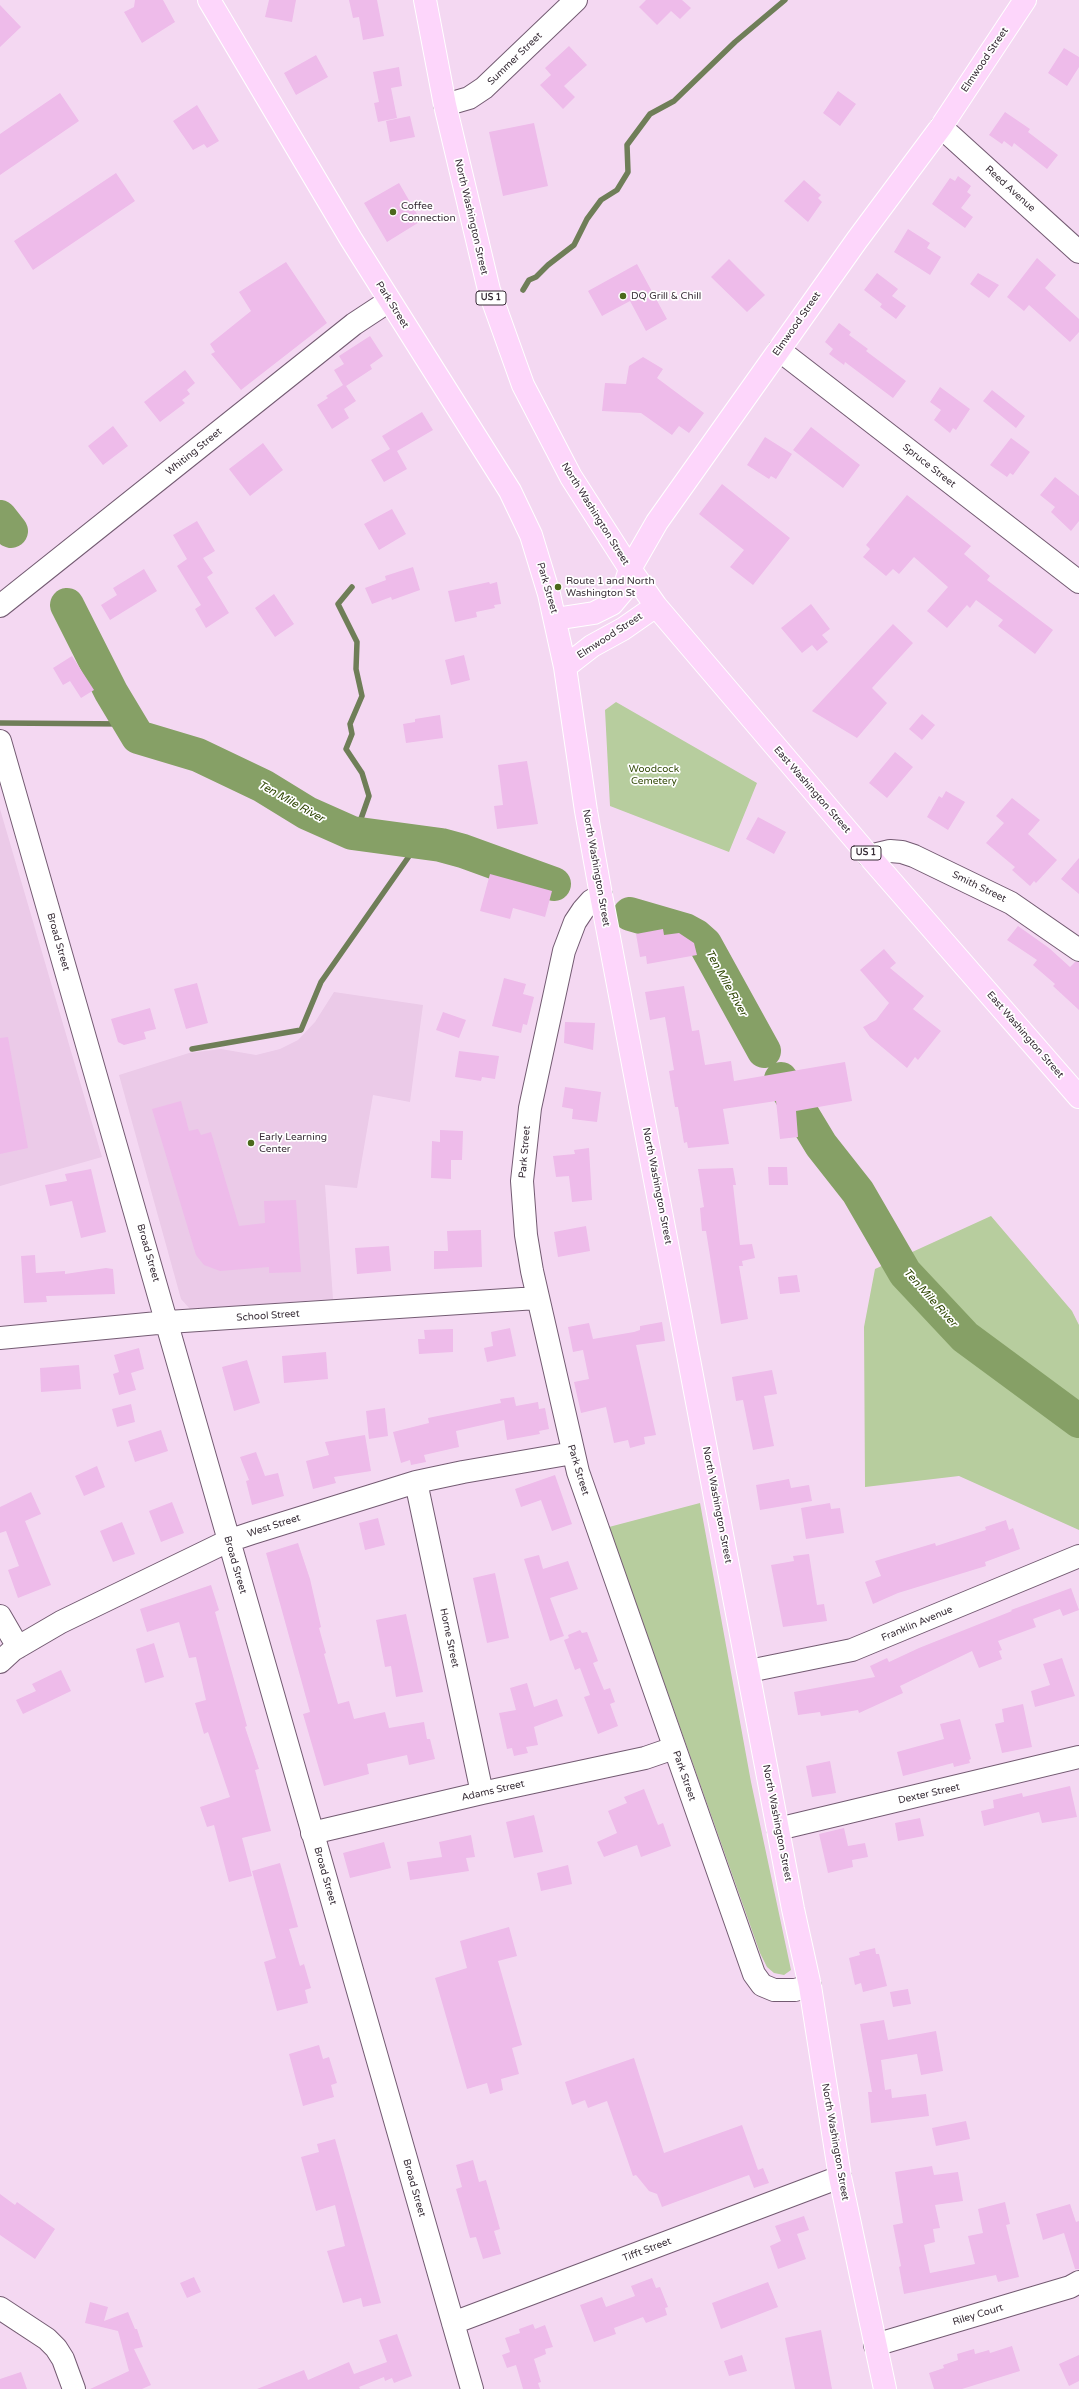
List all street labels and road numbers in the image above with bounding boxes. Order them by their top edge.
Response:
street label: Elmwood Street [959,25,1011,95]
street label: Summer Street [485,30,545,88]
street label: North Washington Street [452,158,490,276]
street label: Reed Avenue [983,163,1037,215]
street label: Park Street [373,280,411,330]
street label: Elmwood Street [770,290,824,358]
road number: US 1 [476,291,506,305]
street label: Whiting Street [164,426,224,478]
street label: Spruce Street [900,441,958,491]
street label: North Washington Street [559,461,631,567]
street label: Park Street [534,561,560,615]
street label: Elmwood Street [575,610,645,662]
street label: East Washington Street [771,744,853,836]
street label: North Washington Street [580,809,612,927]
road number: US 1 [851,846,881,860]
street label: Smith Street [950,869,1008,905]
street label: Broad Street [44,912,72,972]
street label: East Washington Street [984,989,1066,1081]
street label: Park Street [517,1125,533,1179]
street label: North Washington Street [640,1127,674,1245]
street label: Broad Street [134,1223,162,1283]
street label: School Street [236,1308,300,1324]
street label: Park Street [565,1443,591,1497]
street label: North Washington Street [700,1446,734,1564]
street label: West Street [246,1512,302,1540]
street label: Broad Street [221,1535,249,1595]
street label: Franklin Avenue [880,1604,954,1644]
street label: Horne Street [437,1607,461,1669]
street label: Park Street [670,1749,698,1803]
street label: North Washington Street [760,1764,794,1882]
street label: Adams Street [460,1778,526,1804]
street label: Dexter Street [897,1781,961,1807]
street label: Broad Street [311,1846,339,1906]
street label: North Washington Street [819,2083,851,2201]
street label: Broad Street [400,2158,428,2218]
street label: Tifft Street [621,2235,673,2265]
street label: Riley Court [951,2302,1005,2328]

